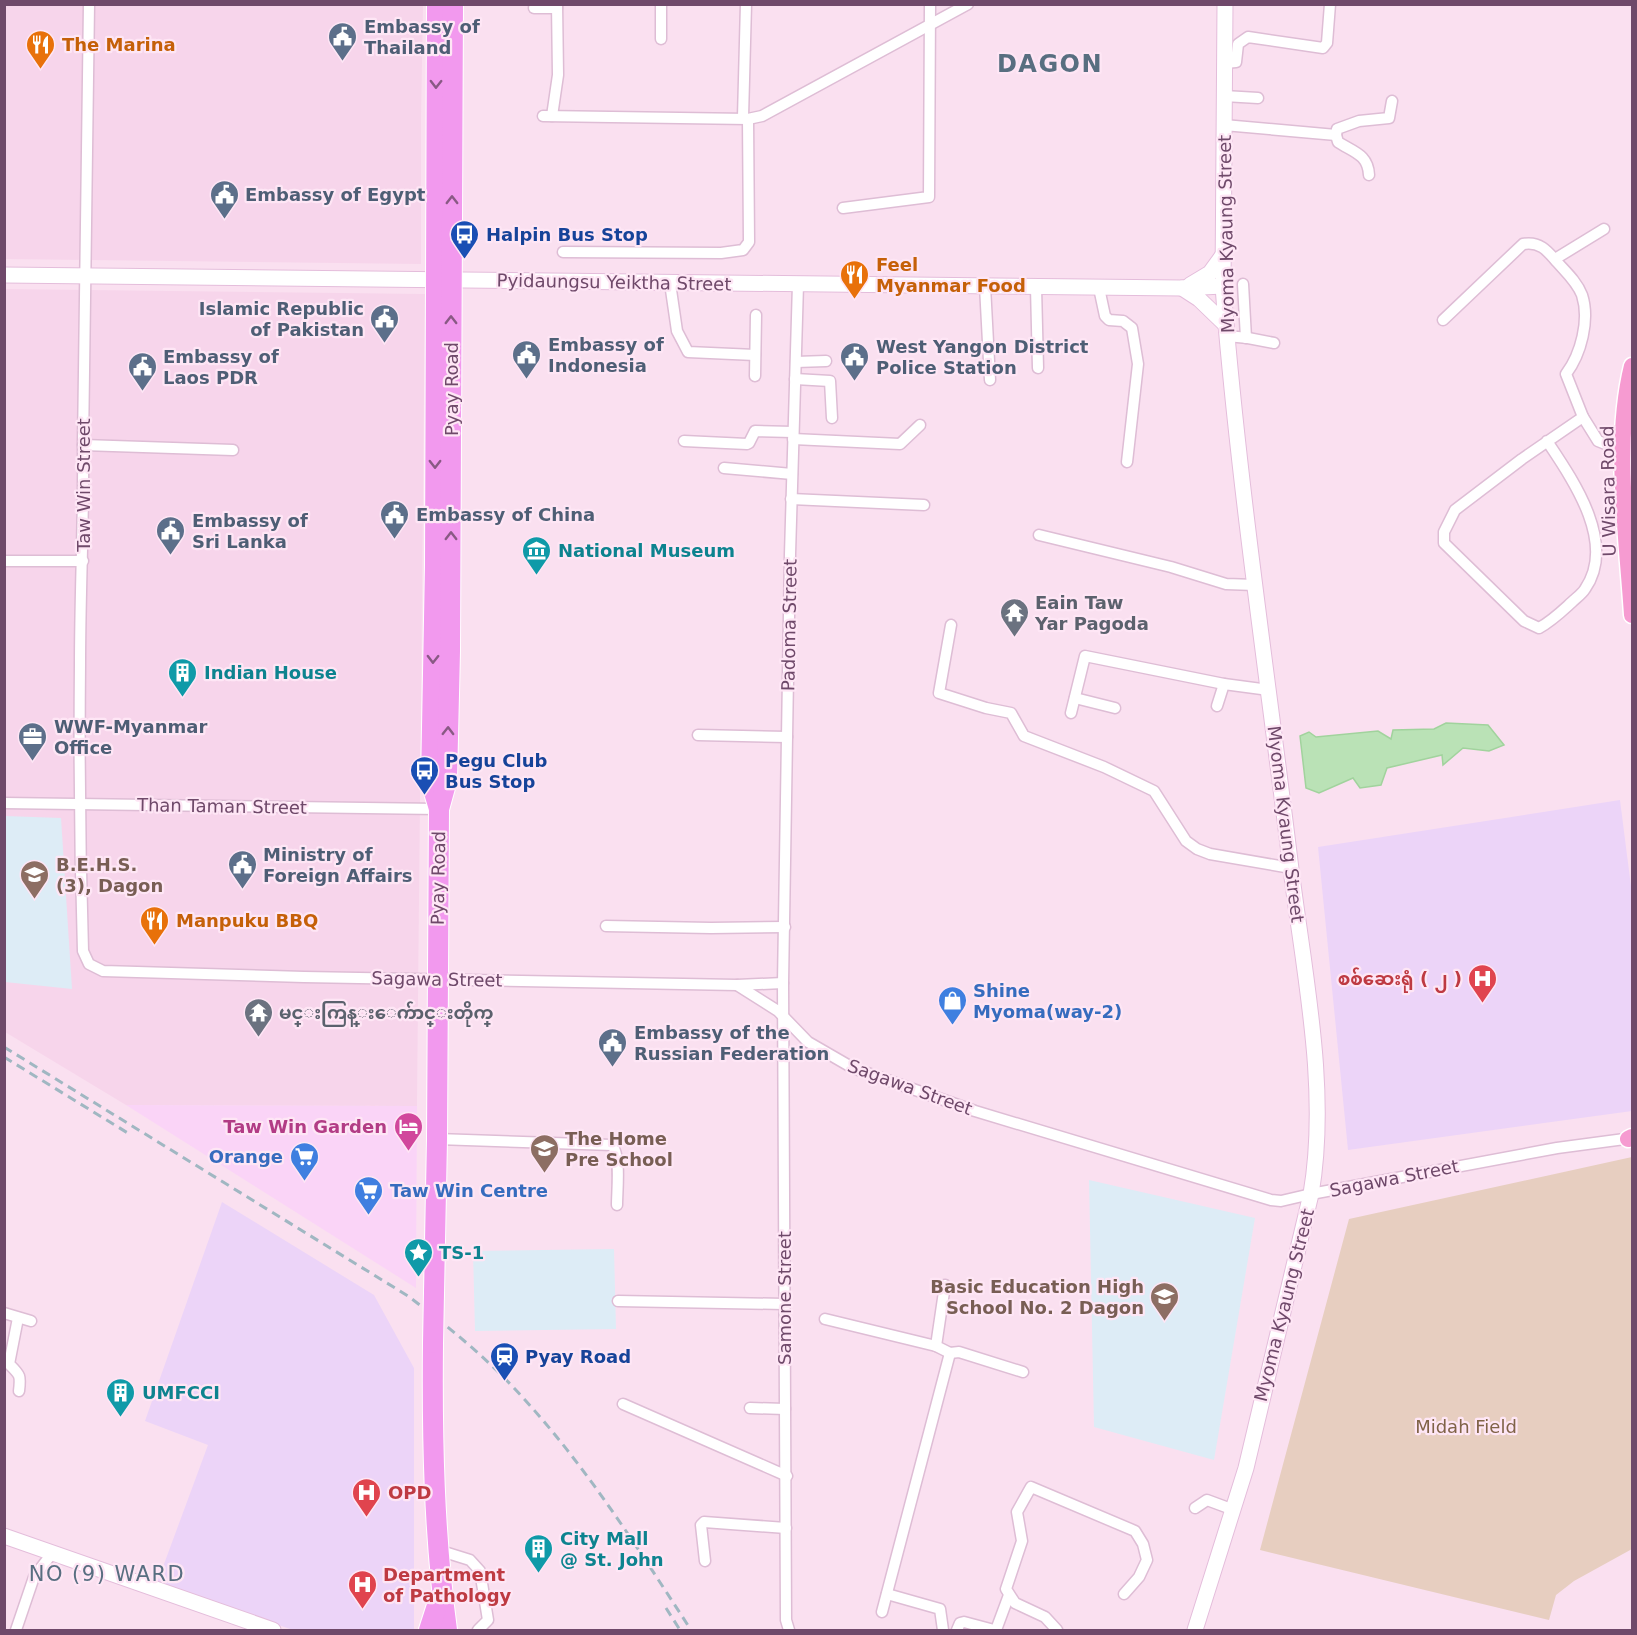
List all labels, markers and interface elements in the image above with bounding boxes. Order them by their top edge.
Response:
place label: Embassy of Thailand [364,16,480,58]
public building icon: Embassy of Thailand [327,20,359,62]
restaurant icon: The Marina [25,28,57,70]
place label: The Marina [62,34,176,55]
district label: DAGON [997,50,1103,78]
one-way arrow [430,79,442,88]
street label: Myoma Kyaung Street [1214,135,1238,333]
public building icon: Embassy of Egypt [208,178,240,220]
place label: Embassy of Egypt [245,184,426,205]
one-way arrow [446,196,458,205]
bus stop icon: Halpin Bus Stop [449,218,481,260]
place label: Halpin Bus Stop [486,224,648,245]
place label: Feel Myanmar Food [876,254,1026,296]
restaurant icon: Feel Myanmar Food [839,258,871,300]
street label: Pyidaungsu Yeiktha Street [496,269,732,295]
place label: Islamic Republic of Pakistan [199,298,364,340]
public building icon: Islamic Republic of Pakistan [369,302,401,344]
one-way arrow [445,315,458,324]
place label: Embassy of Indonesia [548,334,664,376]
place label: West Yangon District Police Station [876,336,1089,378]
public building icon: Embassy of Indonesia [511,338,543,380]
public building icon: West Yangon District Police Station [839,340,871,382]
street label: Pyay Road [441,342,462,436]
place label: Embassy of Laos PDR [163,346,279,388]
public building icon: Embassy of Laos PDR [126,350,158,392]
street label: Taw Win Street [73,418,94,553]
street label: U Wisara Road [1596,425,1620,557]
one-way arrow [429,459,441,468]
public building icon: Embassy of China [379,498,411,540]
place label: Embassy of China [416,504,595,525]
place label: Embassy of Sri Lanka [192,510,308,552]
public building icon: Embassy of Sri Lanka [155,514,187,556]
one-way arrow [445,531,457,540]
museum icon: National Museum [521,534,553,576]
place label: National Museum [558,540,735,561]
street label: Padoma Street [777,559,801,691]
place label: Eain Taw Yar Pagoda [1034,592,1149,634]
temple icon: Eain Taw Yar Pagoda [998,596,1030,638]
one-way arrow [427,654,439,663]
building icon: Indian House [167,656,199,698]
place label: Indian House [204,662,337,683]
place label: WWF-Myanmar Office [54,716,207,758]
office icon: WWF-Myanmar Office [17,720,49,762]
street label: Myoma Kyaung Street [1263,724,1309,924]
one-way arrow [442,726,455,735]
place label: Pegu Club Bus Stop [445,750,548,792]
bus stop icon: Pegu Club Bus Stop [408,754,440,796]
street label: Than Taman Street [136,794,307,818]
street label: Pyay Road [427,831,449,925]
place label: Ministry of Foreign Affairs [263,844,413,886]
public building icon: Ministry of Foreign Affairs [226,848,258,890]
place label: B.E.H.S. (3), Dagon [56,854,163,896]
school or university icon: B.E.H.S. (3), Dagon [19,858,51,900]
restaurant icon: Manpuku BBQ [139,904,171,946]
place label: Manpuku BBQ [176,910,318,931]
hospital icon: စစ်ဆေးရုံ ( ၂ ) [1467,962,1499,1004]
street label: Sagawa Street [371,967,503,991]
place label: စစ်ဆေးရုံ ( ၂ ) [1338,967,1462,993]
place label: Shine Myoma(way-2) [973,980,1122,1022]
shop icon: Shine Myoma(way-2) [936,984,968,1026]
temple icon: မင္းကြန္းေက်ာင္းတိုက္ [242,996,274,1038]
place label: မင္းကြန္းေက်ာင္းတိုက္ [279,1001,493,1027]
place label: Embassy of the Russian Federation [634,1022,829,1064]
public building icon: Embassy of the Russian Federation [597,1026,629,1068]
street label: Sagawa Street [845,1055,975,1119]
hotel icon: Taw Win Garden [392,1110,424,1152]
place label: Taw Win Garden [223,1116,387,1137]
place label: The Home Pre School [565,1128,673,1170]
school or university icon: The Home Pre School [528,1132,560,1174]
supermarket icon: Orange [288,1140,320,1182]
place label: Orange [209,1146,283,1167]
street label: Sagawa Street [1328,1155,1460,1201]
supermarket icon: Taw Win Centre [353,1174,385,1216]
place label: Taw Win Centre [390,1180,548,1201]
street label: Myoma Kyaung Street [1250,1206,1318,1404]
street label: Samone Street [774,1231,795,1365]
place icon: TS-1 [402,1236,434,1278]
place label: TS-1 [439,1242,484,1263]
place label: Basic Education High School No. 2 Dagon [930,1276,1144,1318]
school or university icon: Basic Education High School No. 2 Dagon [1149,1280,1181,1322]
station icon: Pyay Road [488,1340,520,1382]
place label: Pyay Road [525,1346,631,1367]
building icon: UMFCCI [105,1376,137,1418]
place label: UMFCCI [142,1382,220,1403]
park label: Midah Field [1415,1416,1517,1437]
hospital icon: OPD [351,1476,383,1518]
place label: OPD [388,1482,431,1503]
place label: City Mall @ St. John [560,1528,664,1570]
building icon: City Mall @ St. John [523,1532,555,1574]
district label: NO (9) WARD [29,1562,185,1586]
place label: Department of Pathology [383,1564,512,1606]
hospital icon: Department of Pathology [346,1568,378,1610]

